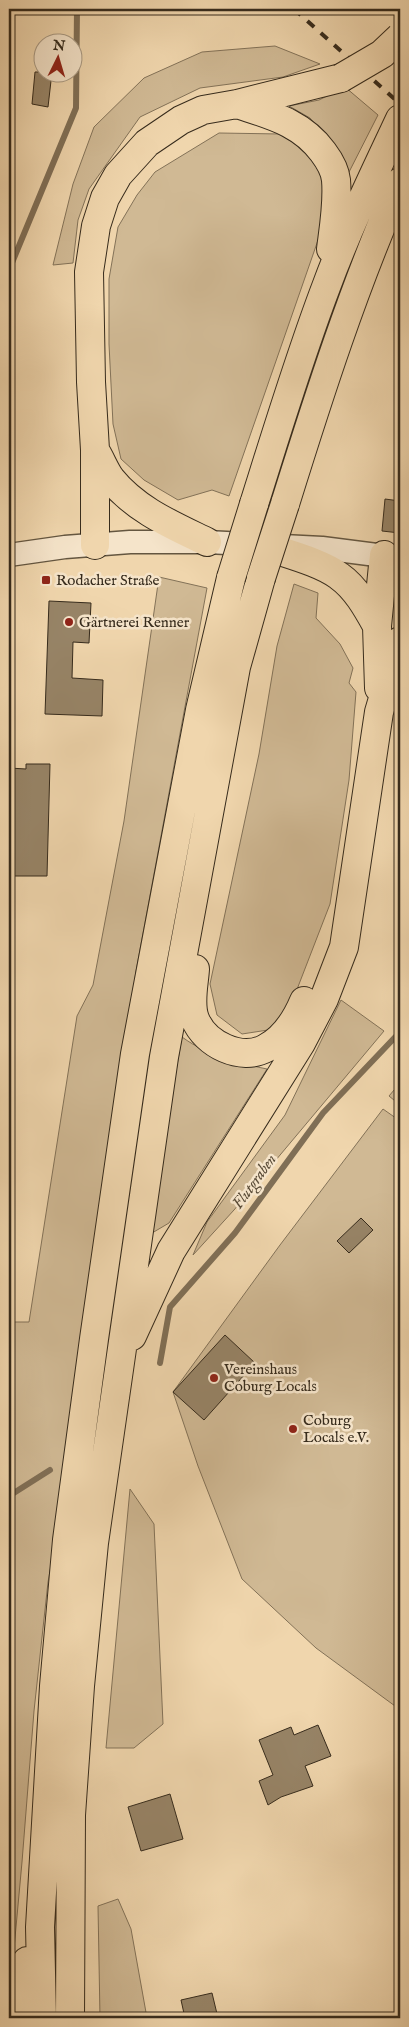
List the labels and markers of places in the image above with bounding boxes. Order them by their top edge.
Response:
place label: Rodacher Straße [56,571,160,590]
marker: Rodacher Straße [40,574,52,586]
place label: Gärtnerei Renner [79,613,190,632]
marker: Gärtnerei Renner [63,616,75,628]
place label: Vereinshaus Coburg Locals [223,1360,317,1396]
marker: Vereinshaus Coburg Locals [208,1372,220,1384]
place label: Coburg Locals e.V. [303,1411,369,1447]
marker: Coburg Locals e.V. [287,1423,299,1435]

